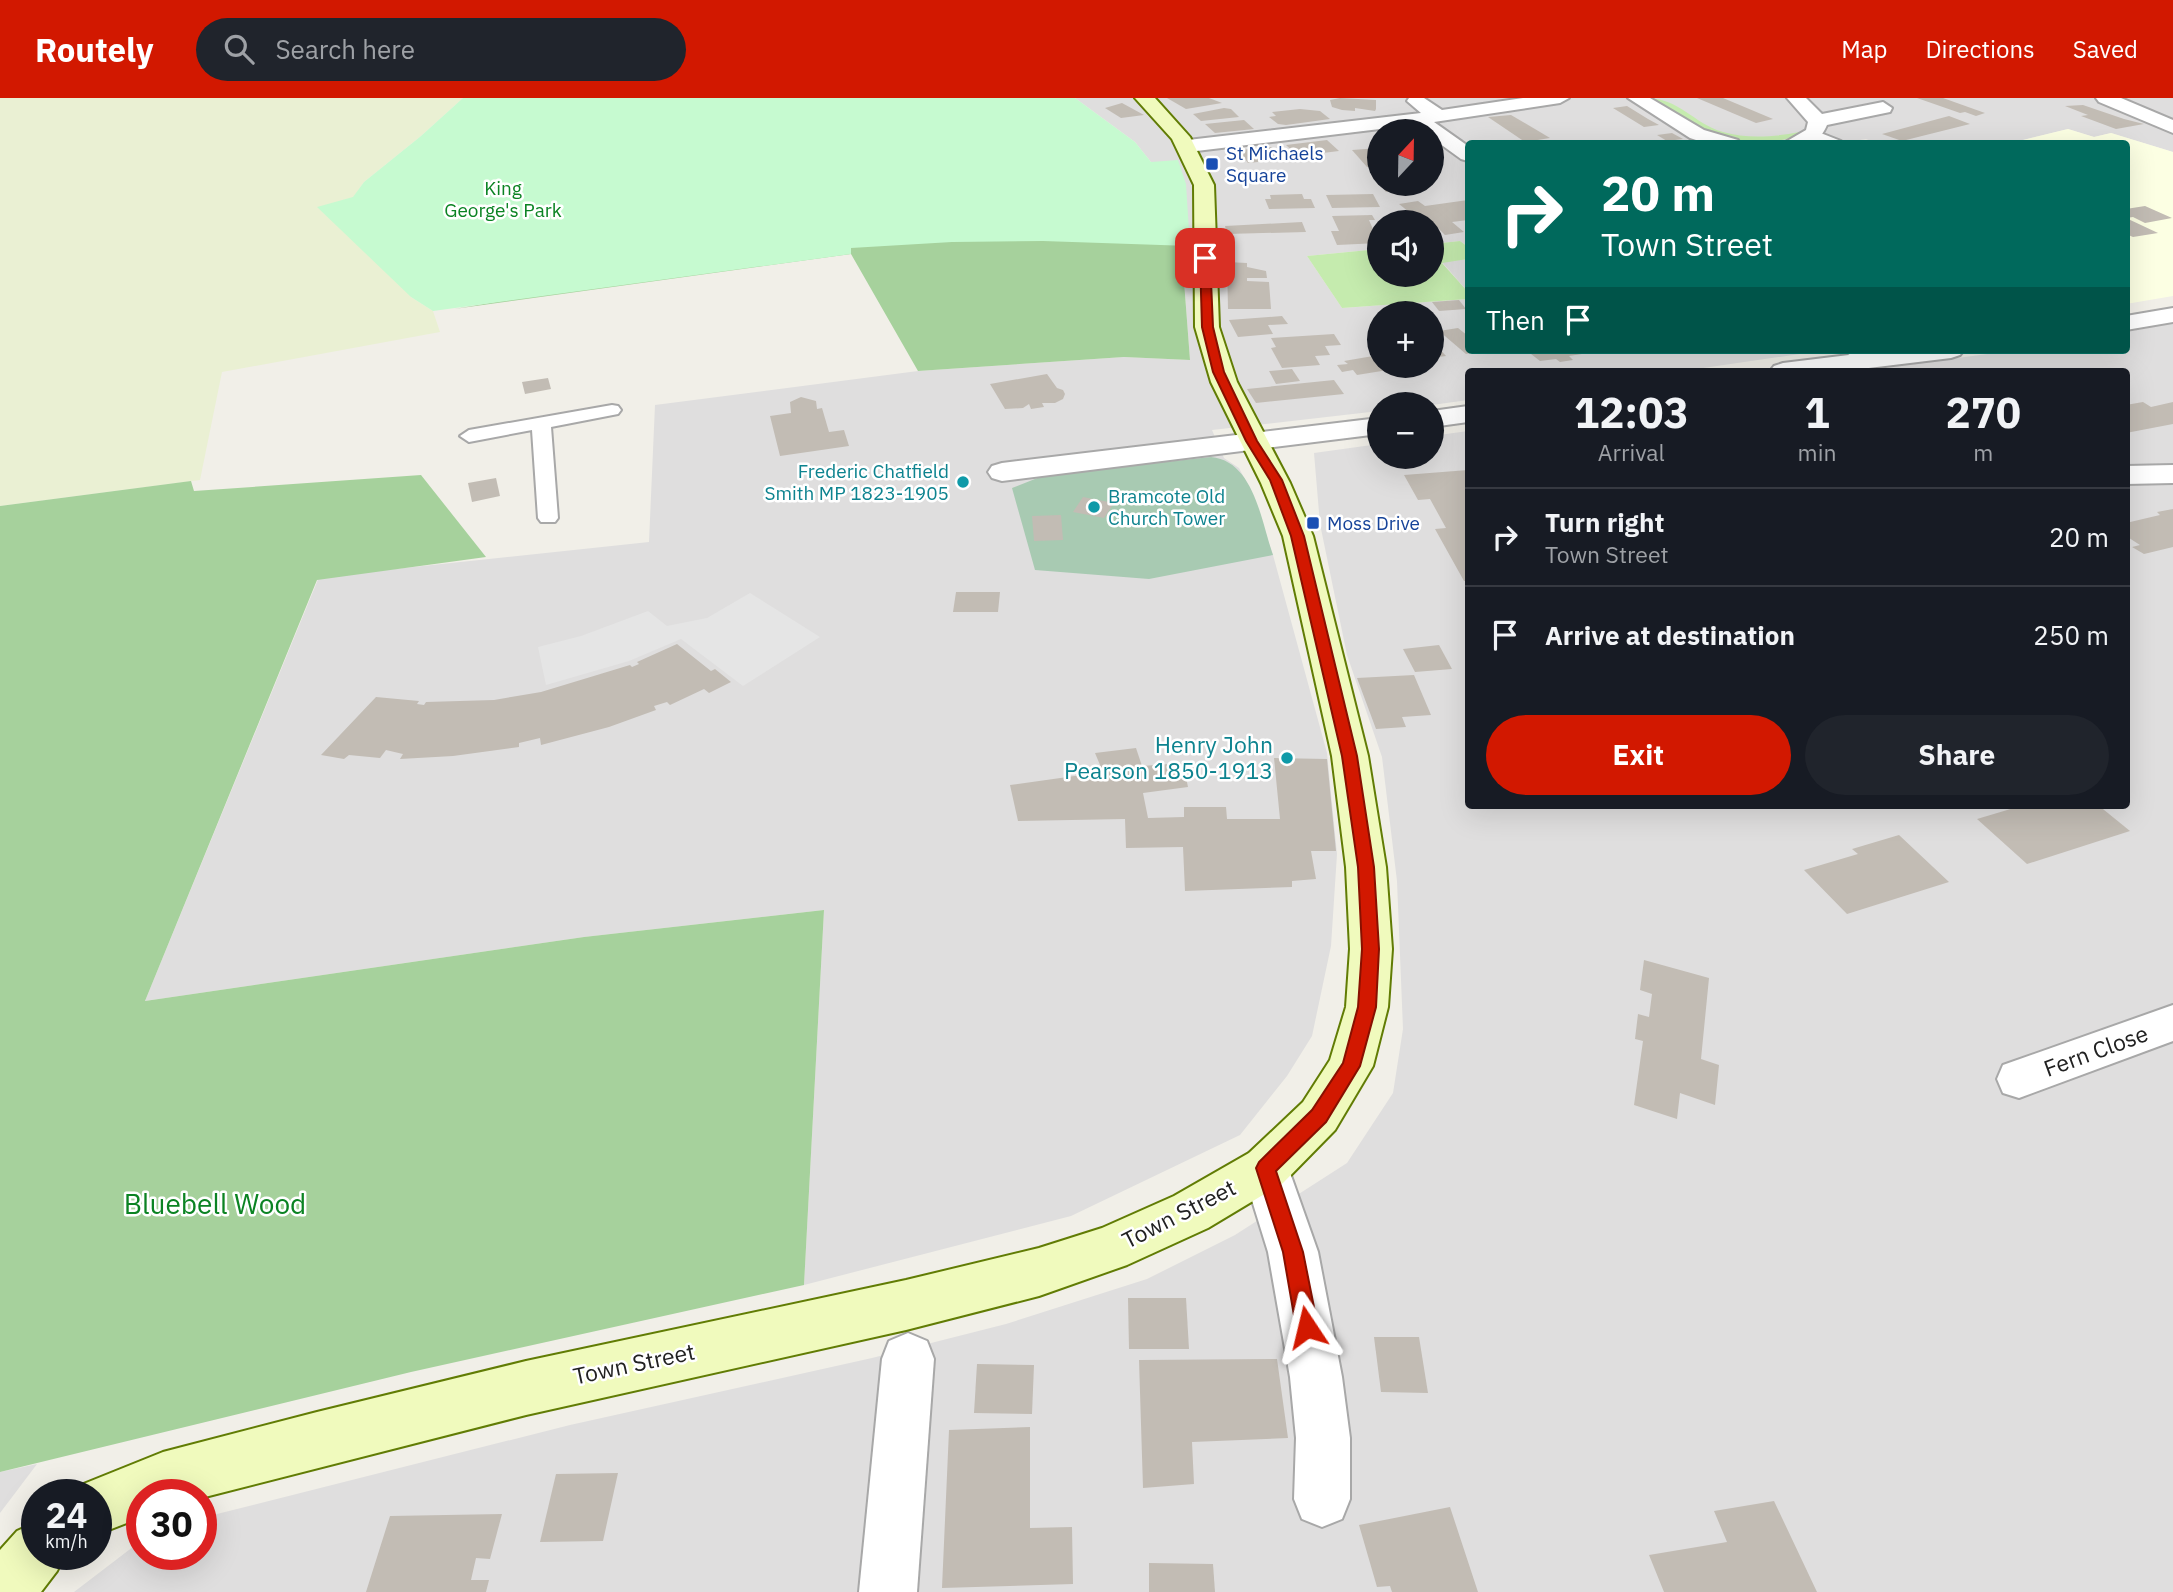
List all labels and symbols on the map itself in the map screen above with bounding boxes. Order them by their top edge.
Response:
north arrow [1367,119,1444,196]
place label: St Michaels Square [1226,141,1324,187]
marker: St Michaels Square [1204,156,1220,172]
park label: King George's Park [444,176,562,222]
pin [1175,228,1235,288]
place label: Frederic Chatfield Smith MP 1823-1905 [764,459,949,505]
marker: Frederic Chatfield Smith MP 1823-1905 [955,474,971,490]
place label: Bramcote Old Church Tower [1108,484,1225,530]
marker: Bramcote Old Church Tower [1086,499,1102,515]
place label: Moss Drive [1327,511,1420,535]
marker: Moss Drive [1305,515,1321,531]
place label: Henry John Pearson 1850-1913 [1064,729,1273,785]
marker: Henry John Pearson 1850-1913 [1279,750,1295,766]
street label: Fern Close [2039,1017,2152,1083]
street label: Town Street [1117,1172,1240,1255]
park label: Bluebell Wood [124,1185,306,1222]
position arrow [1270,1290,1344,1364]
street label: Town Street [570,1335,697,1391]
speed limit sign: 30 [126,1479,217,1570]

